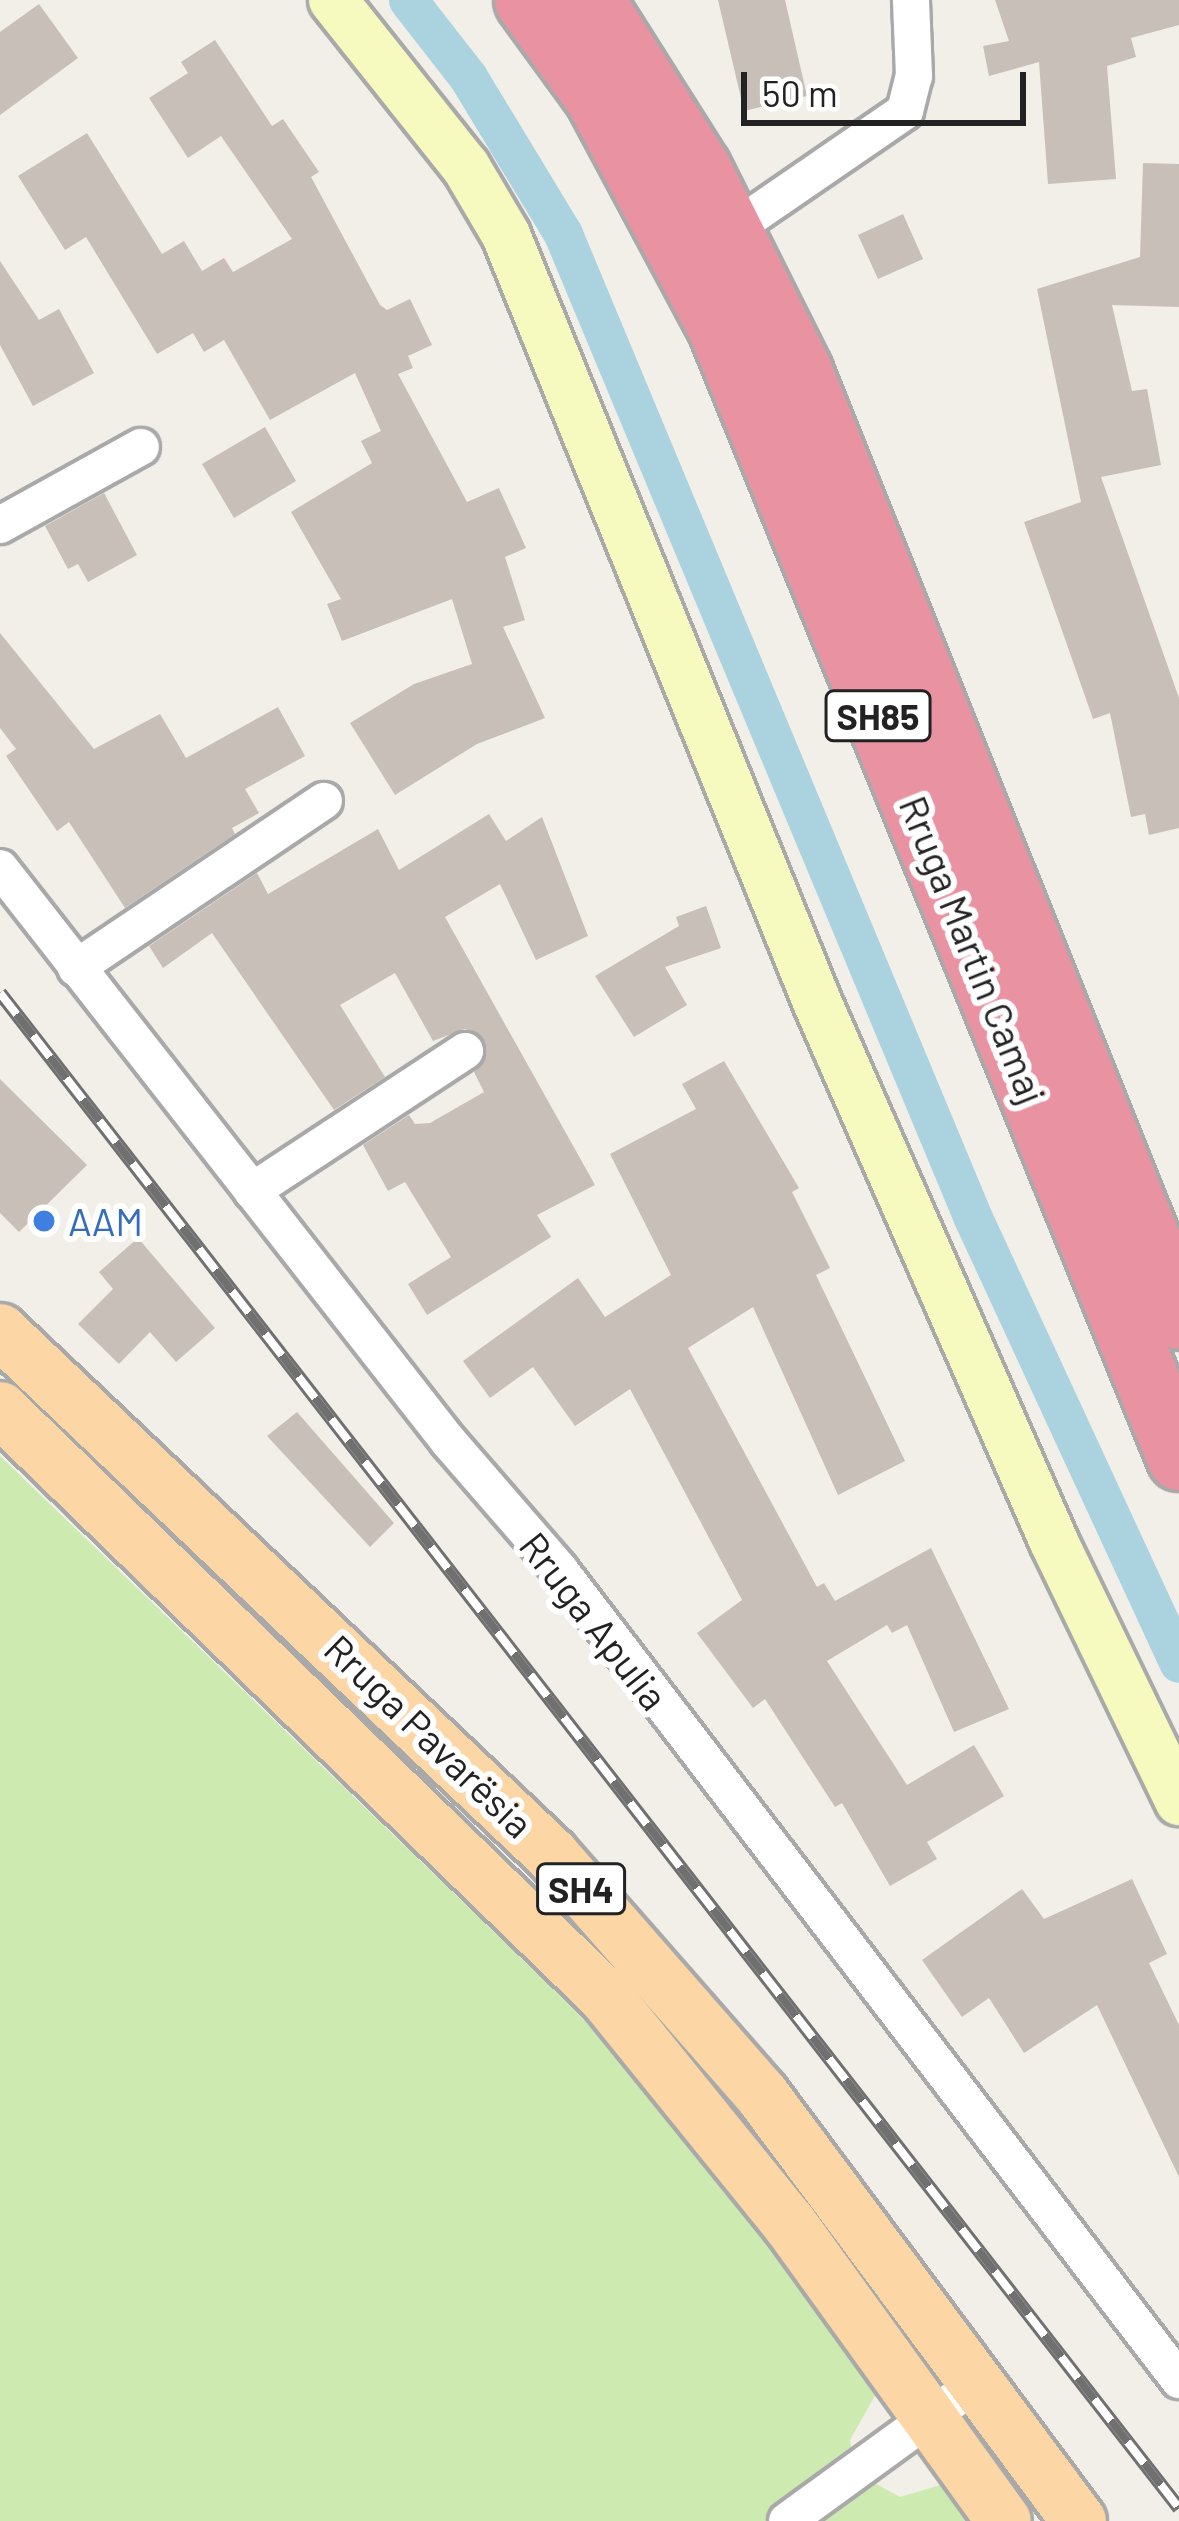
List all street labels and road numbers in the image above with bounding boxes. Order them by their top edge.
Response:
road number: SH85 [824,686,932,746]
street label: Rruga Martin Camaj [890,789,1056,1111]
street label: Rruga Apulia [510,1523,678,1719]
street label: Rruga Pavarësia [315,1625,543,1847]
road number: SH4 [536,1859,626,1919]

